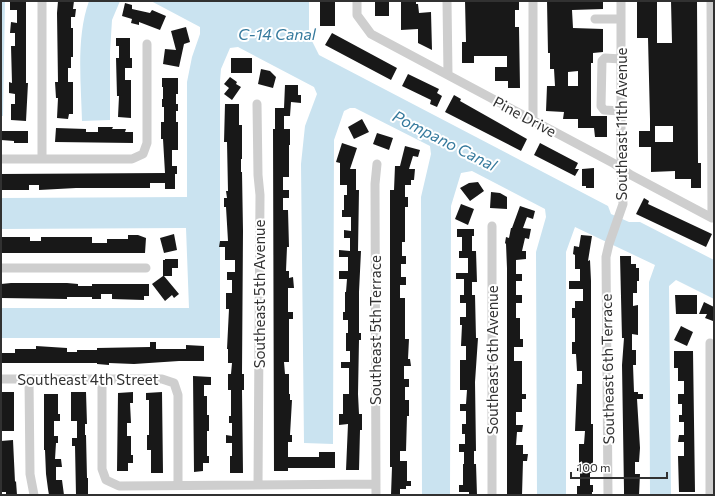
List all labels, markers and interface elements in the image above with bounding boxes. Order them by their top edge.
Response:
water label: C-14 Canal [238,24,317,43]
street label: Southeast 11th Avenue [612,47,630,200]
street label: Pine Drive [490,92,560,140]
water label: Pompano Canal [390,106,501,175]
street label: Southeast 5th Avenue [250,220,268,368]
street label: Southeast 5th Terrace [366,255,384,405]
street label: Southeast 6th Avenue [483,285,501,435]
street label: Southeast 6th Terrace [597,293,617,444]
street label: Southeast 4th Street [17,370,159,388]
scale bar [571,454,667,480]
text: 100 m [577,460,611,474]

